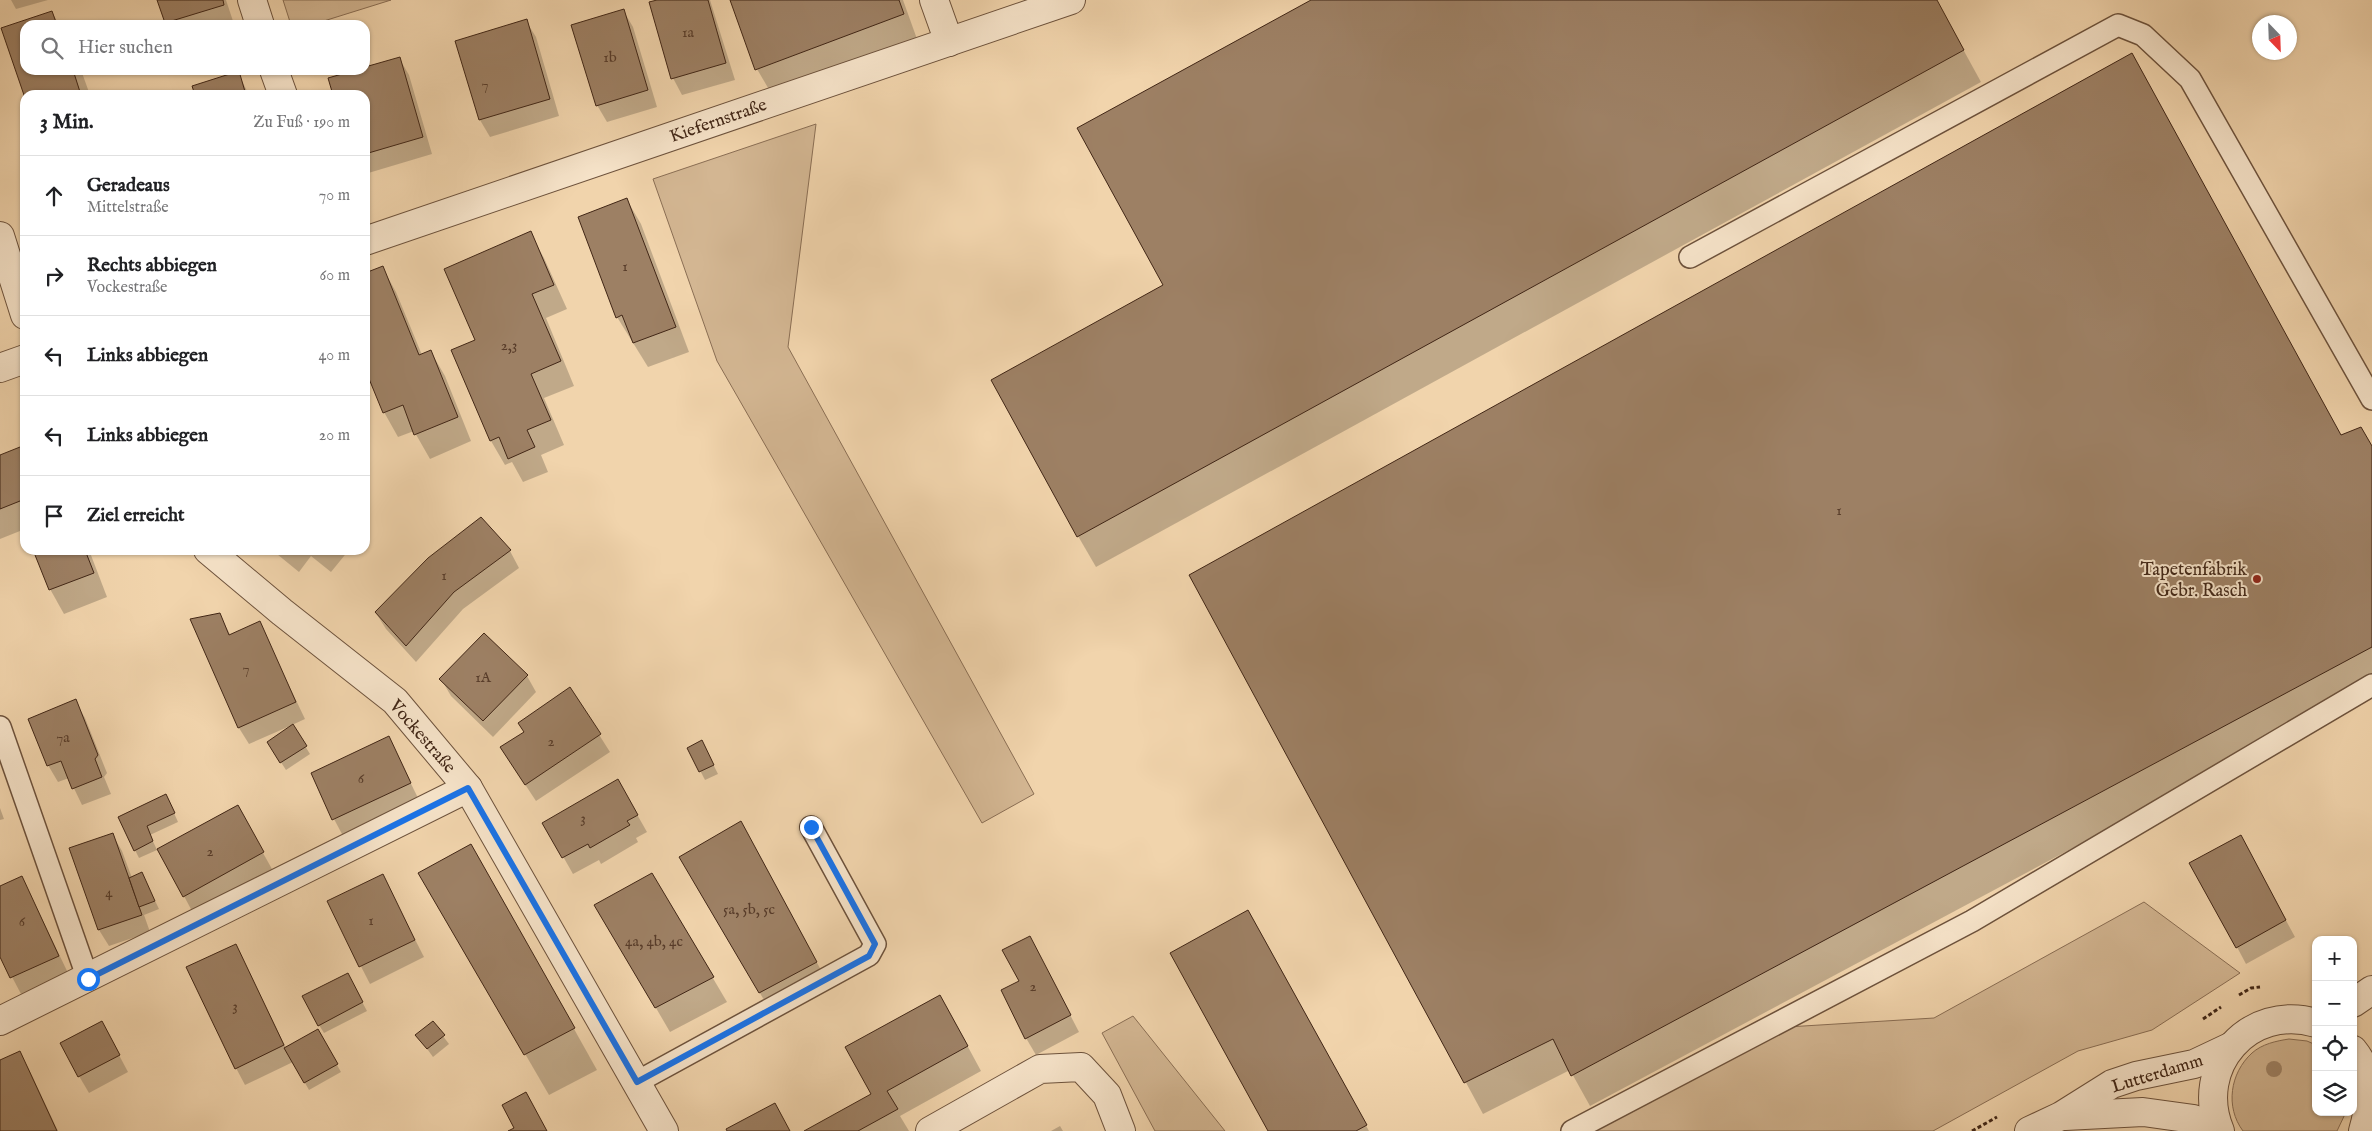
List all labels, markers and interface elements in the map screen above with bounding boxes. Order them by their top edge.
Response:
north arrow [2252,15,2297,60]
search box [20,20,370,75]
house number: 1a [682,23,695,42]
icon: search [38,34,66,62]
text: Hier suchen [78,36,173,60]
house number: 1b [603,48,617,67]
house number: 7 [481,75,489,94]
street label: Kiefernstraße [667,94,770,149]
text: 3 Min. [40,109,93,136]
text: Zu Fuß · 190 m [253,113,350,133]
text: Geradeaus [87,174,170,198]
icon: ahead [40,182,68,210]
text: 70 m [319,186,350,206]
text: Mittelstraße [87,198,169,218]
text: Rechts abbiegen [87,254,217,278]
house number: 1 [622,257,628,276]
icon: right [40,262,68,290]
text: 60 m [320,266,350,286]
text: Vockestraße [87,278,167,298]
house number: 2,3 [501,336,517,355]
icon: left [40,342,68,370]
text: Links abbiegen [87,344,208,368]
text: 40 m [318,346,350,366]
icon: left [40,422,68,450]
text: Links abbiegen [87,424,208,448]
text: 20 m [319,426,350,446]
house number: 1 [1836,501,1842,520]
icon: arrive [40,502,68,530]
text: Ziel erreicht [87,504,185,528]
place label: Tapetenfabrik Gebr. Rasch [2140,559,2247,603]
house number: 1 [441,566,447,585]
marker: Tapetenfabrik Gebr. Rasch [2251,573,2263,585]
house number: 7 [242,659,250,678]
house number: 1A [475,668,492,687]
street label: Vockestraße [383,695,460,779]
house number: 7a [56,728,70,747]
house number: 2 [547,732,555,751]
house number: 6 [358,769,365,788]
house number: 3 [580,809,586,828]
route end [800,816,823,839]
house number: 2 [206,842,214,861]
house number: 4 [105,883,113,902]
house number: 5a, 5b, 5c [723,900,775,919]
house number: 1 [368,911,374,930]
house number: 6 [19,912,26,931]
house number: 4a, 4b, 4c [625,932,683,951]
map controls [2312,936,2357,1116]
button: + [2312,936,2357,981]
route start [77,968,100,991]
house number: 2 [1029,977,1037,996]
button: − [2312,981,2357,1026]
house number: 3 [232,997,238,1016]
button: locate [2312,1026,2357,1071]
street label: Lutterdamm [2109,1050,2206,1099]
button: layers [2312,1071,2357,1116]

